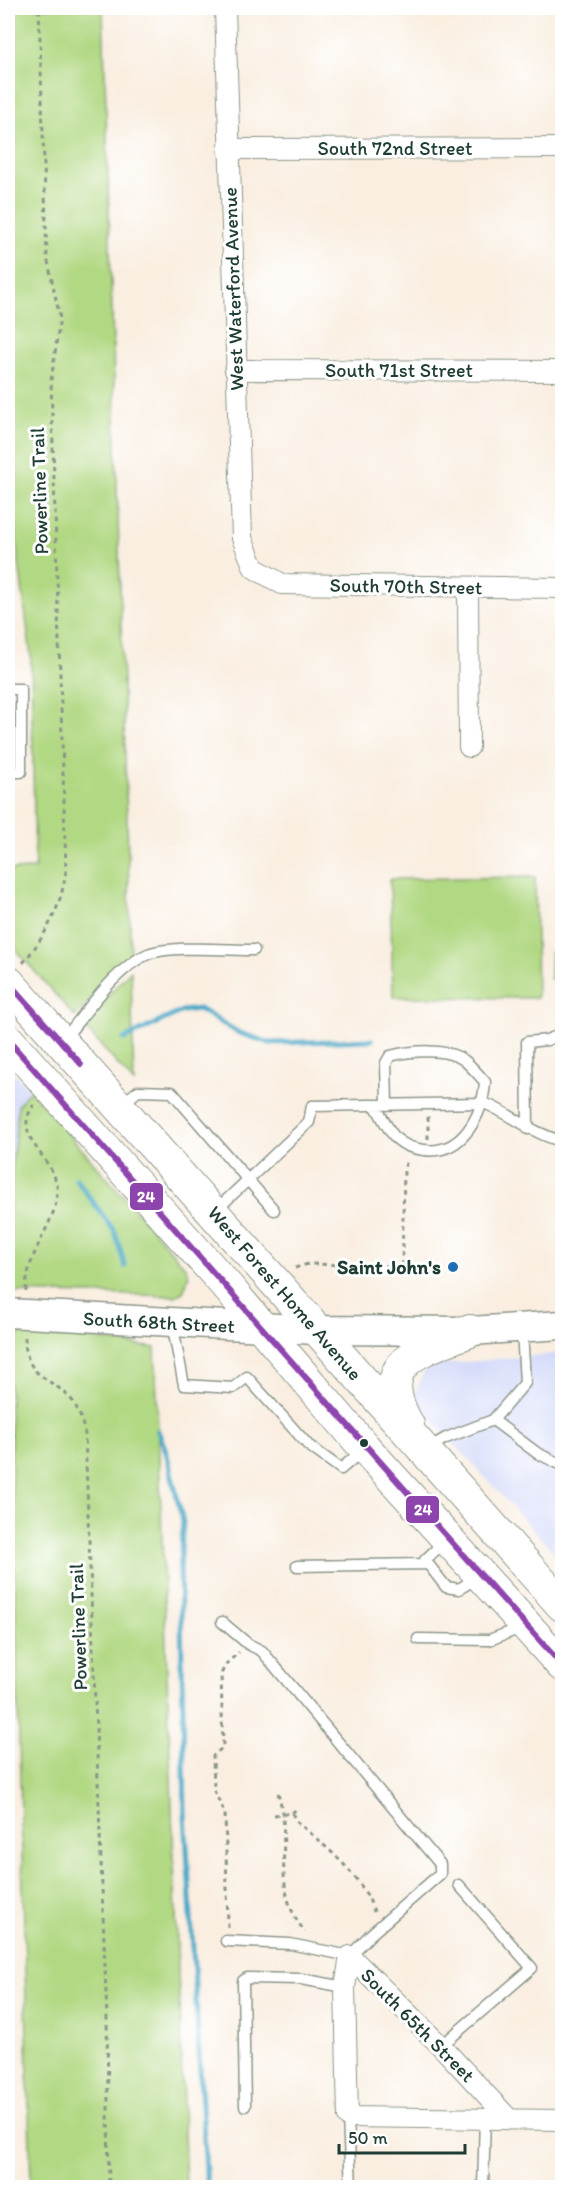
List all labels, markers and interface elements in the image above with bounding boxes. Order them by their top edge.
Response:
street label: South 72nd Street [317,136,473,160]
street label: West Waterford Avenue [217,187,249,391]
street label: South 71st Street [325,358,473,382]
street label: Powerline Trail [25,427,53,555]
street label: South 70th Street [329,573,483,599]
line badge: 24 [129,1182,164,1211]
text: 24 [137,1187,155,1206]
street label: West Forest Home Avenue [203,1201,367,1385]
place label: Saint John's [337,1255,441,1279]
marker: Saint John's [446,1260,460,1274]
street label: South 68th Street [82,1306,236,1338]
unlabelled marker [358,1437,370,1449]
line badge: 24 [405,1495,440,1524]
text: 24 [414,1500,432,1519]
street label: Powerline Trail [64,1563,92,1691]
street label: South 65th Street [356,1963,480,2087]
scale bar [339,2117,465,2155]
text: 50 m [348,2127,388,2149]

